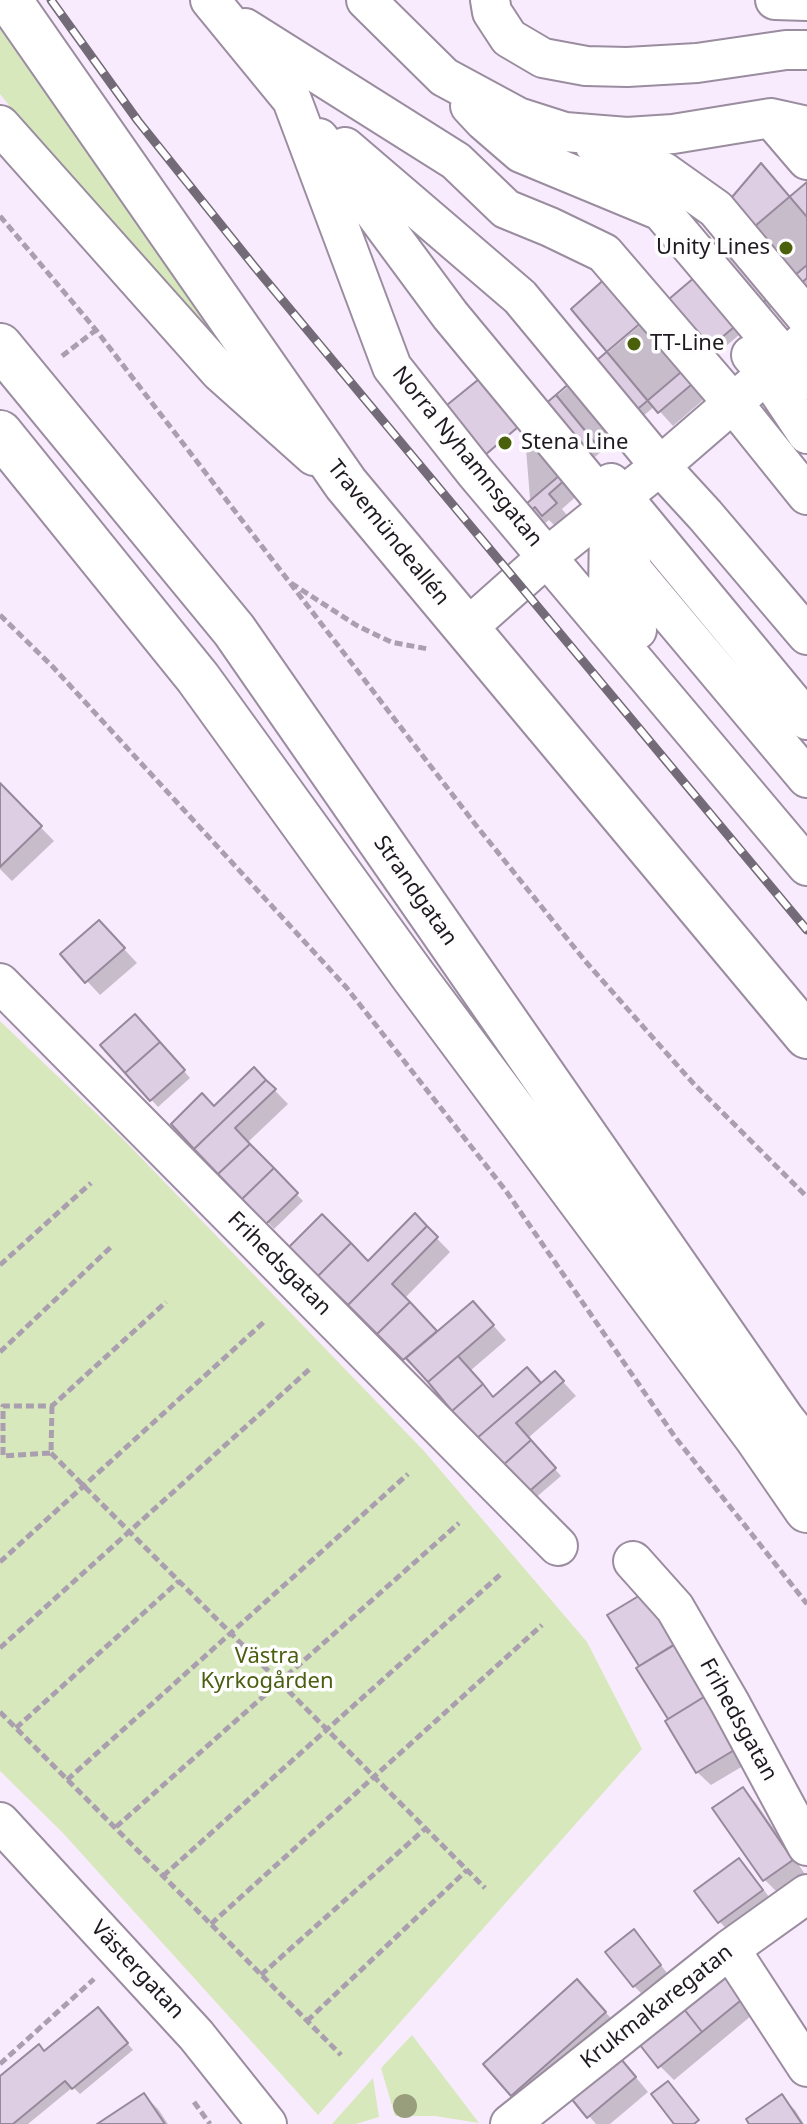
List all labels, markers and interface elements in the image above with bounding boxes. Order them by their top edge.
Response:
place label: Unity Lines [656,235,770,261]
marker: Unity Lines [777,239,795,257]
place label: TT-Line [650,331,724,357]
marker: TT-Line [625,335,643,353]
street label: Norra Nyhamnsgatan [386,362,548,552]
place label: Stena Line [521,430,628,456]
marker: Stena Line [496,434,514,452]
street label: Travemündeallén [321,455,455,611]
street label: Strandgatan [368,831,462,951]
street label: Frihedsgatan [222,1207,336,1321]
park label: Västra Kyrkogården [200,1644,334,1696]
street label: Frihedsgatan [693,1654,783,1786]
street label: Västergatan [85,1915,189,2025]
street label: Krukmakaregatan [576,1939,738,2075]

